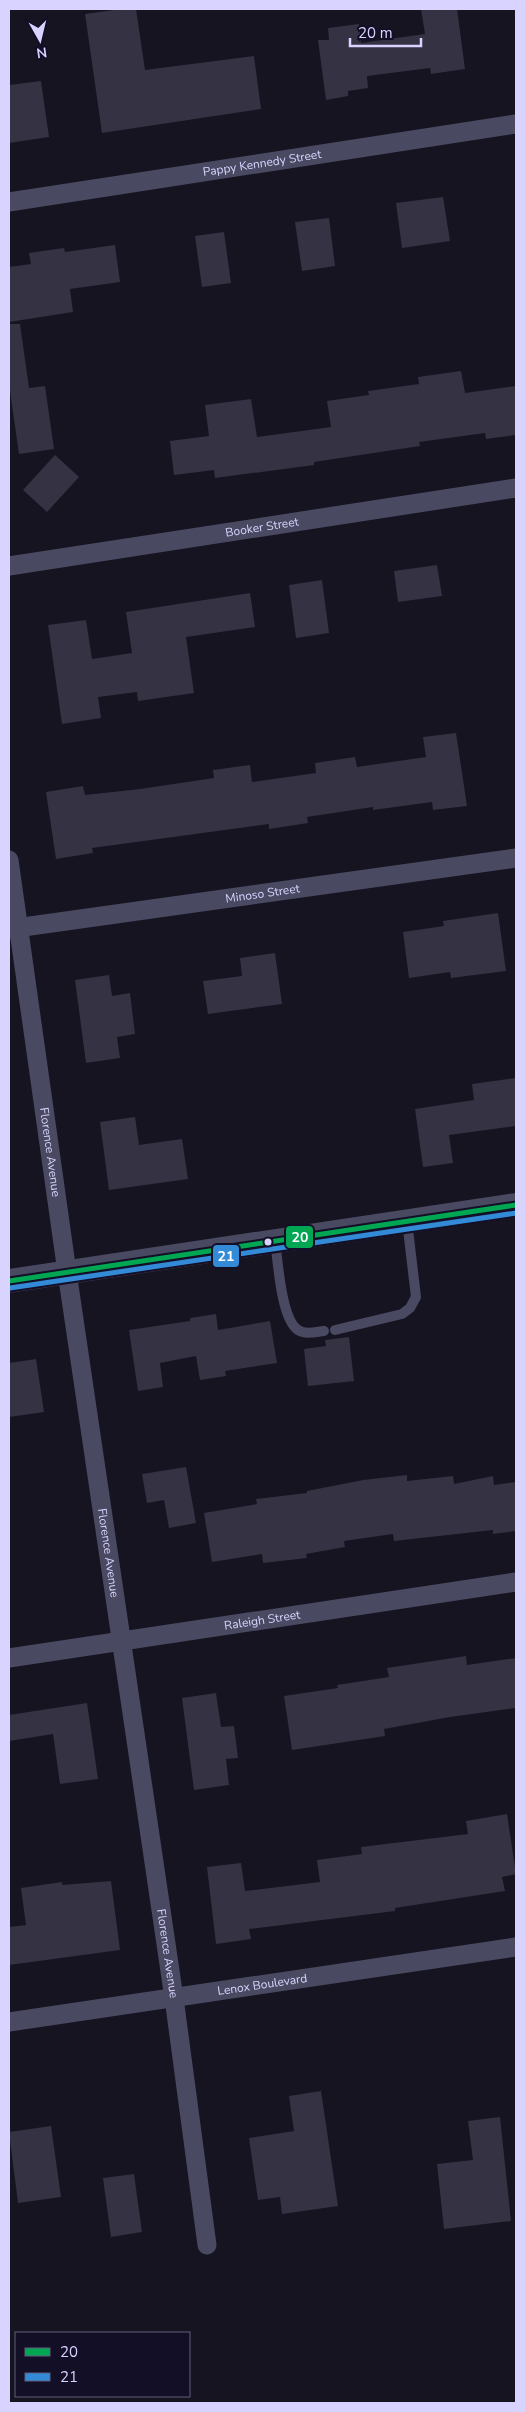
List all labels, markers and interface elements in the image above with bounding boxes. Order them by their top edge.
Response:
north arrow [15,15,65,65]
scale bar [350,15,421,47]
text: 20 m [358,23,393,43]
text: N [35,42,48,63]
street label: Pappy Kennedy Street [202,146,323,180]
street label: Booker Street [224,513,301,541]
street label: Minoso Street [224,880,302,907]
street label: Florence Avenue [36,1106,64,1198]
line badge: 20 [285,1225,314,1249]
text: 20 [292,1228,308,1247]
unlabelled marker [263,1237,273,1247]
line badge: 21 [212,1244,240,1268]
text: 21 [218,1247,234,1266]
street label: Florence Avenue [94,1507,123,1599]
street label: Raleigh Street [223,1606,302,1634]
street label: Florence Avenue [153,1908,182,1999]
street label: Lenox Boulevard [216,1970,308,1999]
legend [15,2332,190,2397]
text: 20 [60,2342,78,2362]
text: 21 [60,2367,78,2387]

